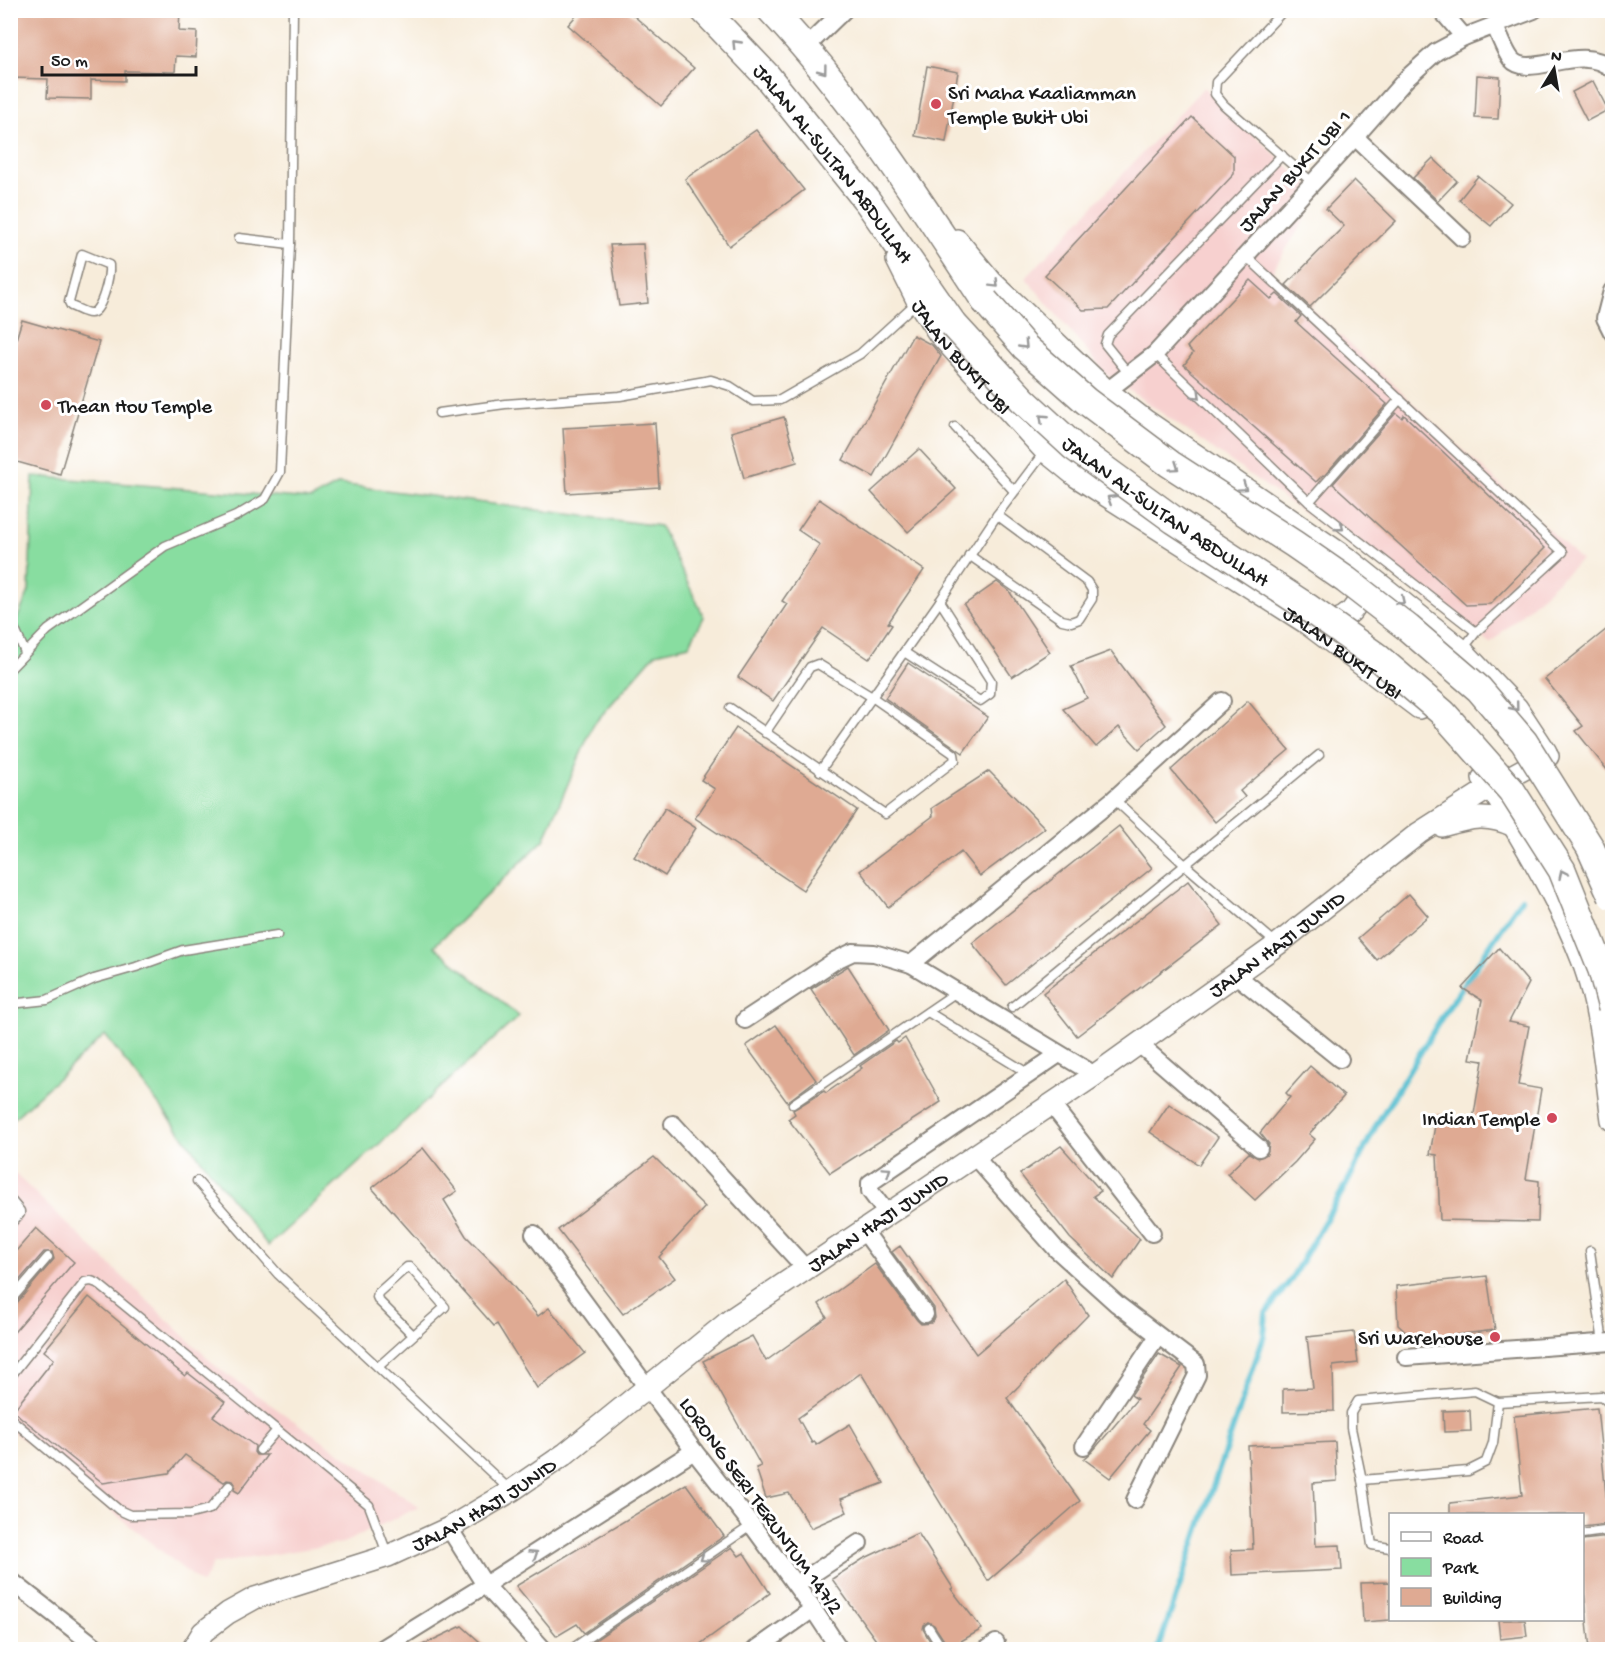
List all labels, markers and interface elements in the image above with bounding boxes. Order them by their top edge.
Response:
scale bar [42,39,196,77]
north arrow [1524,39,1584,99]
one-way arrow [732,41,743,51]
text: N [1549,47,1564,68]
text: 50 m [51,52,88,73]
street label: JALAN AL-SULTAN ABDULLAH [746,60,917,271]
one-way arrow [816,64,827,75]
place label: Sri Maha Kaaliamman Temple Bukit Ubi [947,83,1136,132]
marker: Sri Maha Kaaliamman Temple Bukit Ubi [929,97,943,111]
street label: JALAN BUKIT UBI 1 [1235,106,1358,239]
one-way arrow [988,276,999,287]
street label: JALAN BUKIT UBI [904,296,1015,421]
one-way arrow [1017,338,1028,348]
one-way arrow [1189,387,1200,398]
place label: Thean Hou Temple [57,396,213,421]
marker: Thean Hou Temple [39,398,53,412]
one-way arrow [1040,415,1051,426]
street label: JALAN AL-SULTAN ABDULLAH [1055,433,1273,595]
one-way arrow [1169,460,1180,471]
one-way arrow [1236,480,1247,491]
one-way arrow [1107,494,1117,506]
one-way arrow [1333,519,1344,530]
one-way arrow [1394,594,1405,605]
street label: JALAN BUKIT UBI [1277,602,1406,707]
one-way arrow [1508,700,1519,711]
one-way arrow [1559,870,1571,881]
street label: JALAN HAJI JUNID [1206,887,1352,1005]
place label: Indian Temple [1422,1109,1541,1134]
marker: Indian Temple [1545,1111,1559,1125]
one-way arrow [880,1167,891,1178]
street label: JALAN HAJI JUNID [805,1168,955,1280]
place label: Sri Warehouse [1358,1328,1484,1353]
marker: Sri Warehouse [1488,1330,1502,1344]
street label: LORONG SERI TERUNTUM 147/2 [672,1394,846,1620]
street label: JALAN HAJI JUNID [409,1454,563,1559]
legend [1389,1513,1584,1621]
text: Road [1443,1529,1484,1550]
one-way arrow [527,1550,538,1561]
one-way arrow [699,1551,710,1562]
text: Park [1442,1559,1479,1580]
text: Building [1442,1589,1502,1610]

